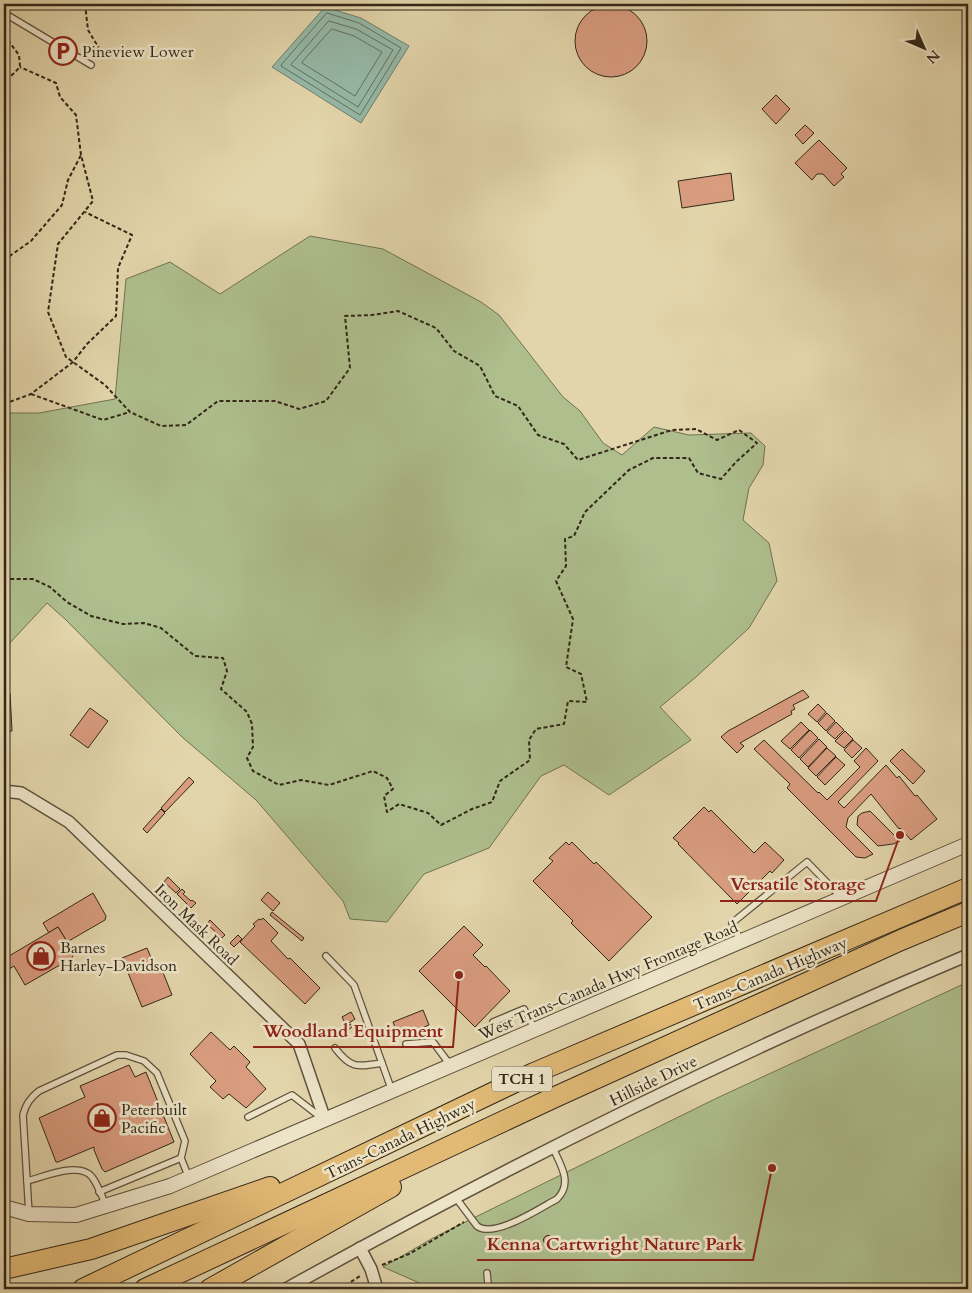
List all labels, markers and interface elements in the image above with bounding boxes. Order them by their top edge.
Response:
north arrow [900,22,950,72]
parking icon: Pineview Lower [48,36,78,66]
place label: Pineview Lower [82,41,194,63]
text: N [922,46,944,68]
callout: Versatile Storage [720,868,876,901]
text: Versatile Storage [730,872,866,897]
street label: Iron Mask Road [150,879,243,971]
street label: West Trans-Canada Hwy Frontage Road [474,916,742,1046]
street label: Trans-Canada Highway [690,931,851,1016]
place label: Barnes Harley-Davidson [60,937,177,977]
shop icon: Barnes Harley-Davidson [26,941,56,971]
callout: Woodland Equipment [253,1014,453,1047]
text: Woodland Equipment [262,1019,444,1044]
street label: Hillside Drive [606,1050,701,1112]
road number: TCH 1 [492,1066,552,1092]
street label: Trans-Canada Highway [322,1093,480,1185]
place label: Peterbuilt Pacific [121,1099,187,1139]
shop icon: Peterbuilt Pacific [87,1103,117,1133]
callout: Kenna Cartwright Nature Park [477,1227,753,1260]
text: Kenna Cartwright Nature Park [487,1232,744,1257]

